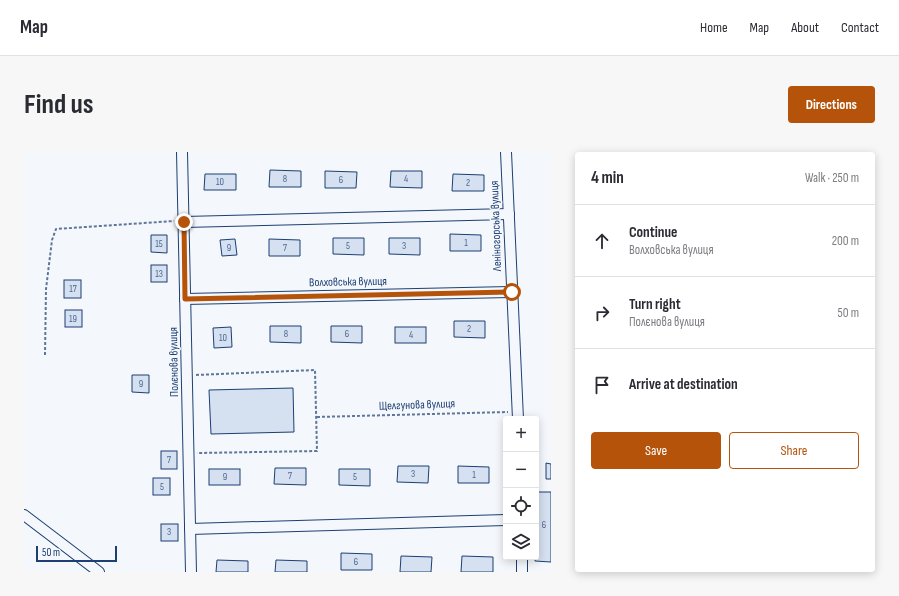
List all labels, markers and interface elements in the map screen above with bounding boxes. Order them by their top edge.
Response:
text: Map [20,16,48,39]
text: Home [700,19,728,36]
text: Map [750,19,769,36]
text: About [791,19,819,36]
text: Contact [841,19,879,36]
button: Directions [788,86,875,123]
text: Find us [24,88,93,121]
text: 4 min [591,168,624,188]
text: Walk · 250 m [805,170,859,186]
house number: 8 [283,173,287,185]
house number: 4 [404,173,408,185]
house number: 6 [339,174,343,186]
house number: 10 [216,176,224,188]
house number: 2 [466,177,470,189]
street label: Леніногорська вулиця [487,180,505,273]
route end [175,213,193,231]
text: Continue [629,223,678,242]
icon: ahead [591,230,613,252]
text: 200 m [832,233,859,249]
house number: 1 [464,237,468,249]
house number: 15 [155,238,163,250]
house number: 5 [346,240,350,252]
house number: 3 [402,240,406,252]
house number: 9 [227,242,231,254]
house number: 7 [283,242,287,254]
text: Волховська вулиця [629,242,713,258]
house number: 13 [155,268,163,280]
street label: Волховська вулиця [309,274,387,290]
house number: 17 [69,283,77,295]
route start [503,283,521,301]
text: Turn right [629,295,681,314]
icon: right [591,302,613,324]
text: 50 m [838,305,859,321]
house number: 19 [69,313,77,325]
text: Полєнова вулиця [629,314,705,330]
house number: 2 [467,323,471,335]
street label: Полєнова вулиця [166,327,182,397]
house number: 8 [284,328,288,340]
house number: 6 [345,328,349,340]
house number: 4 [409,329,413,341]
house number: 10 [219,332,227,344]
icon: arrive [591,374,613,396]
text: Arrive at destination [629,375,738,394]
house number: 9 [139,378,143,390]
street label: Щелгунова вулиця [379,396,456,414]
map controls [503,416,539,560]
button: + [503,416,539,452]
button: Save [591,432,721,469]
button: Share [729,432,859,469]
button: − [503,452,539,488]
house number: 7 [167,454,171,466]
house number: 3 [411,468,415,480]
house number: 1 [472,469,476,481]
house number: 7 [288,470,292,482]
house number: 9 [223,471,227,483]
house number: 5 [353,471,357,483]
house number: 5 [160,481,164,493]
button: locate [503,488,539,524]
house number: 6 [542,519,546,531]
button: layers [503,524,539,560]
house number: 3 [167,526,171,538]
scale bar [36,544,117,563]
text: 50 m [42,546,60,559]
house number: 6 [354,556,358,568]

